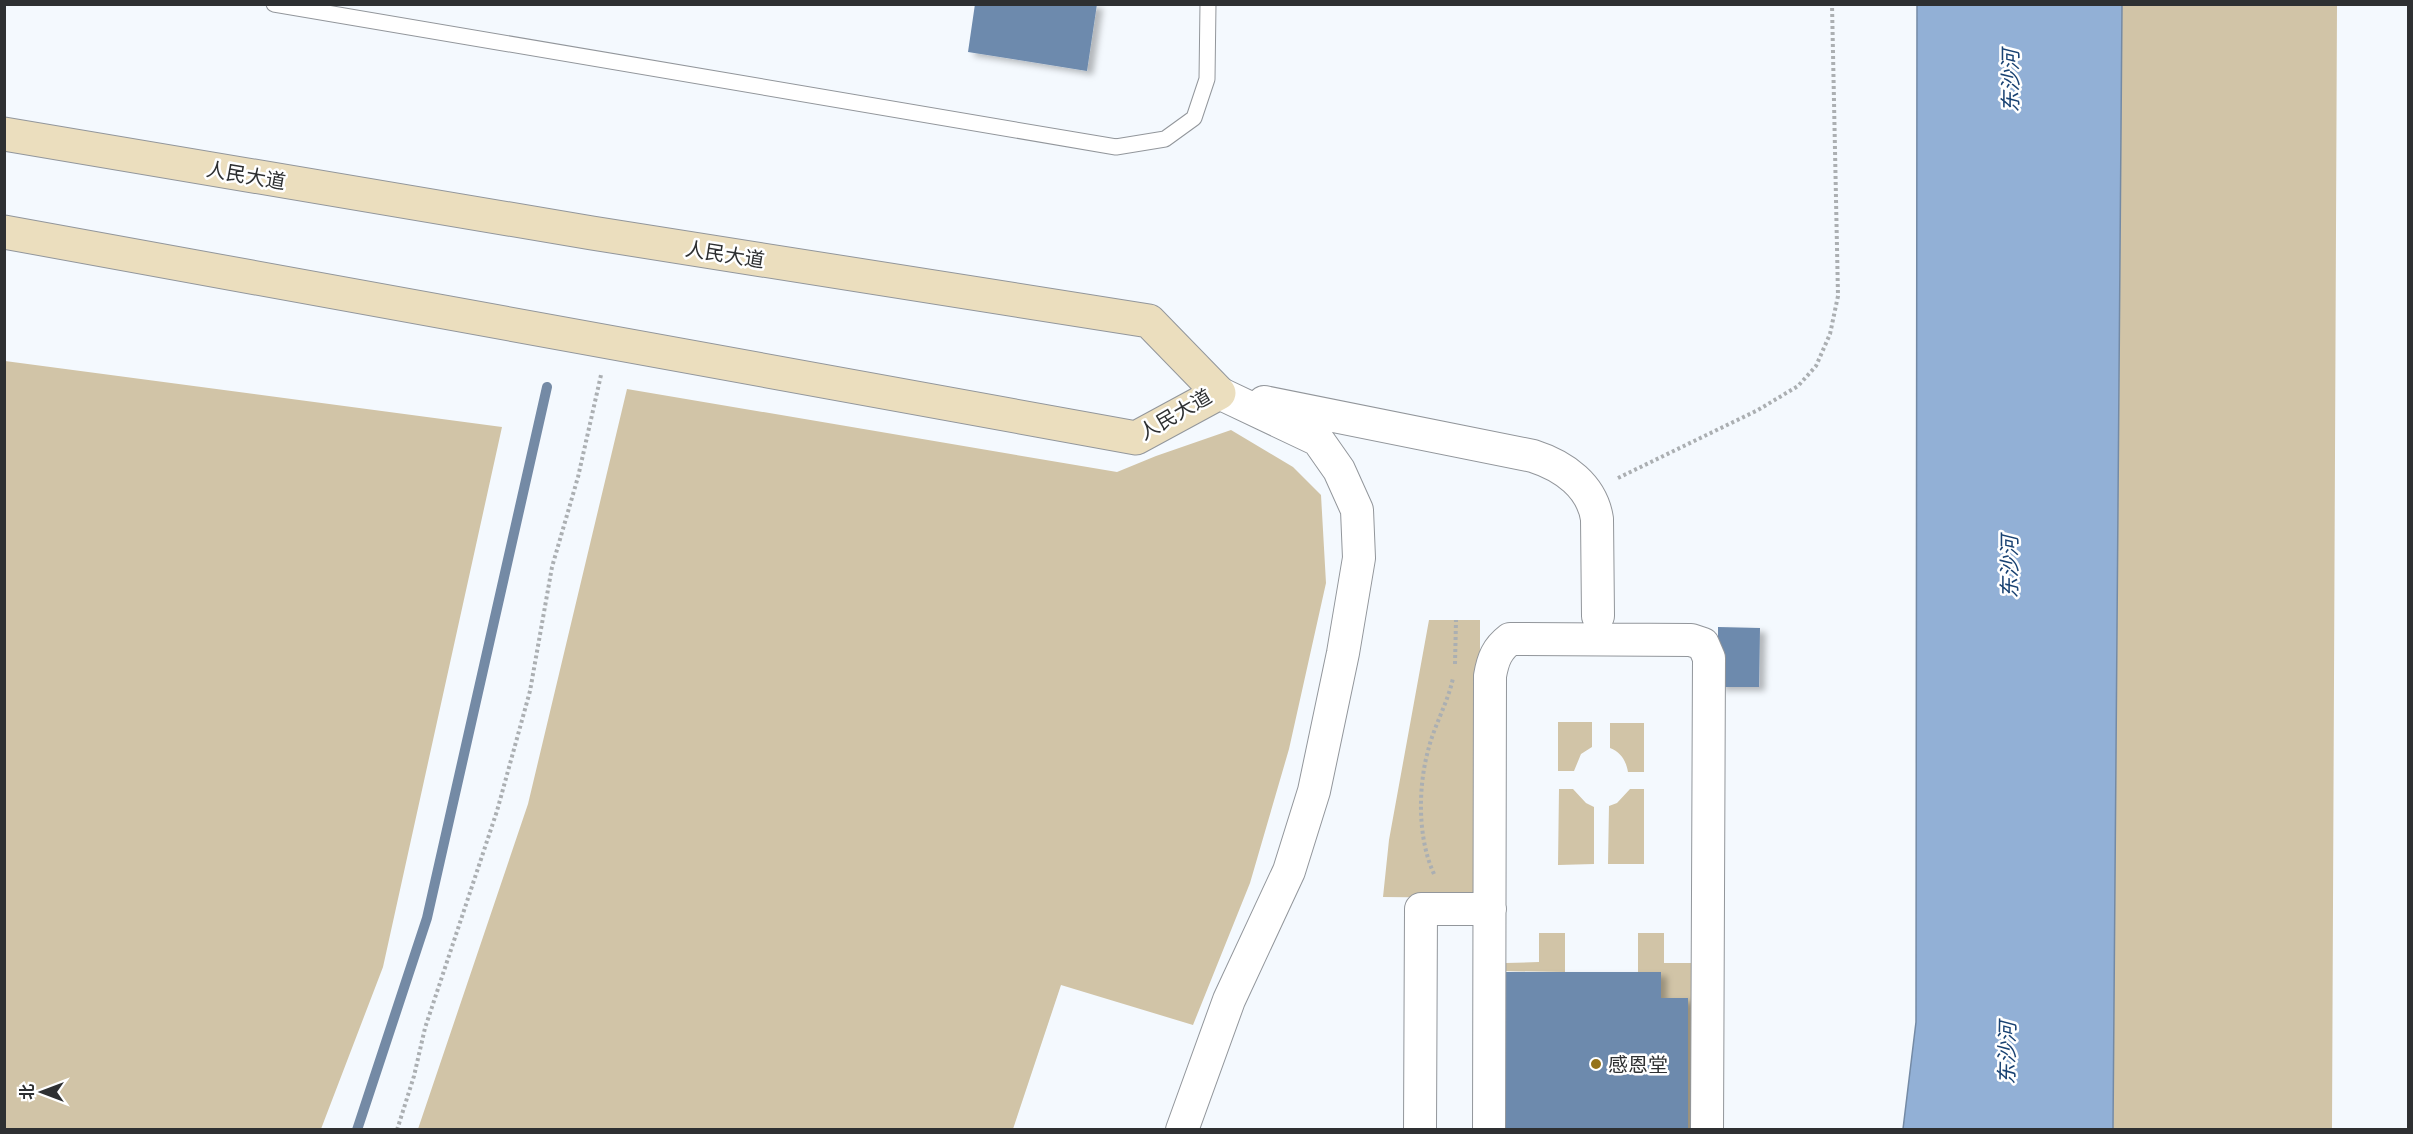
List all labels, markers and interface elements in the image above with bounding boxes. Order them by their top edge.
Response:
water label: 东沙河 [1996,46,2025,113]
street label: 人民大道 [204,155,288,195]
street label: 人民大道 [683,234,767,274]
street label: 人民大道 [1134,382,1216,446]
water label: 东沙河 [1995,532,2024,599]
water label: 东沙河 [1992,1017,2022,1085]
place label: 感恩堂 [1608,1051,1668,1078]
marker: 感恩堂 [1589,1057,1603,1071]
north arrow [12,1062,72,1122]
text: 北 [16,1084,38,1100]

